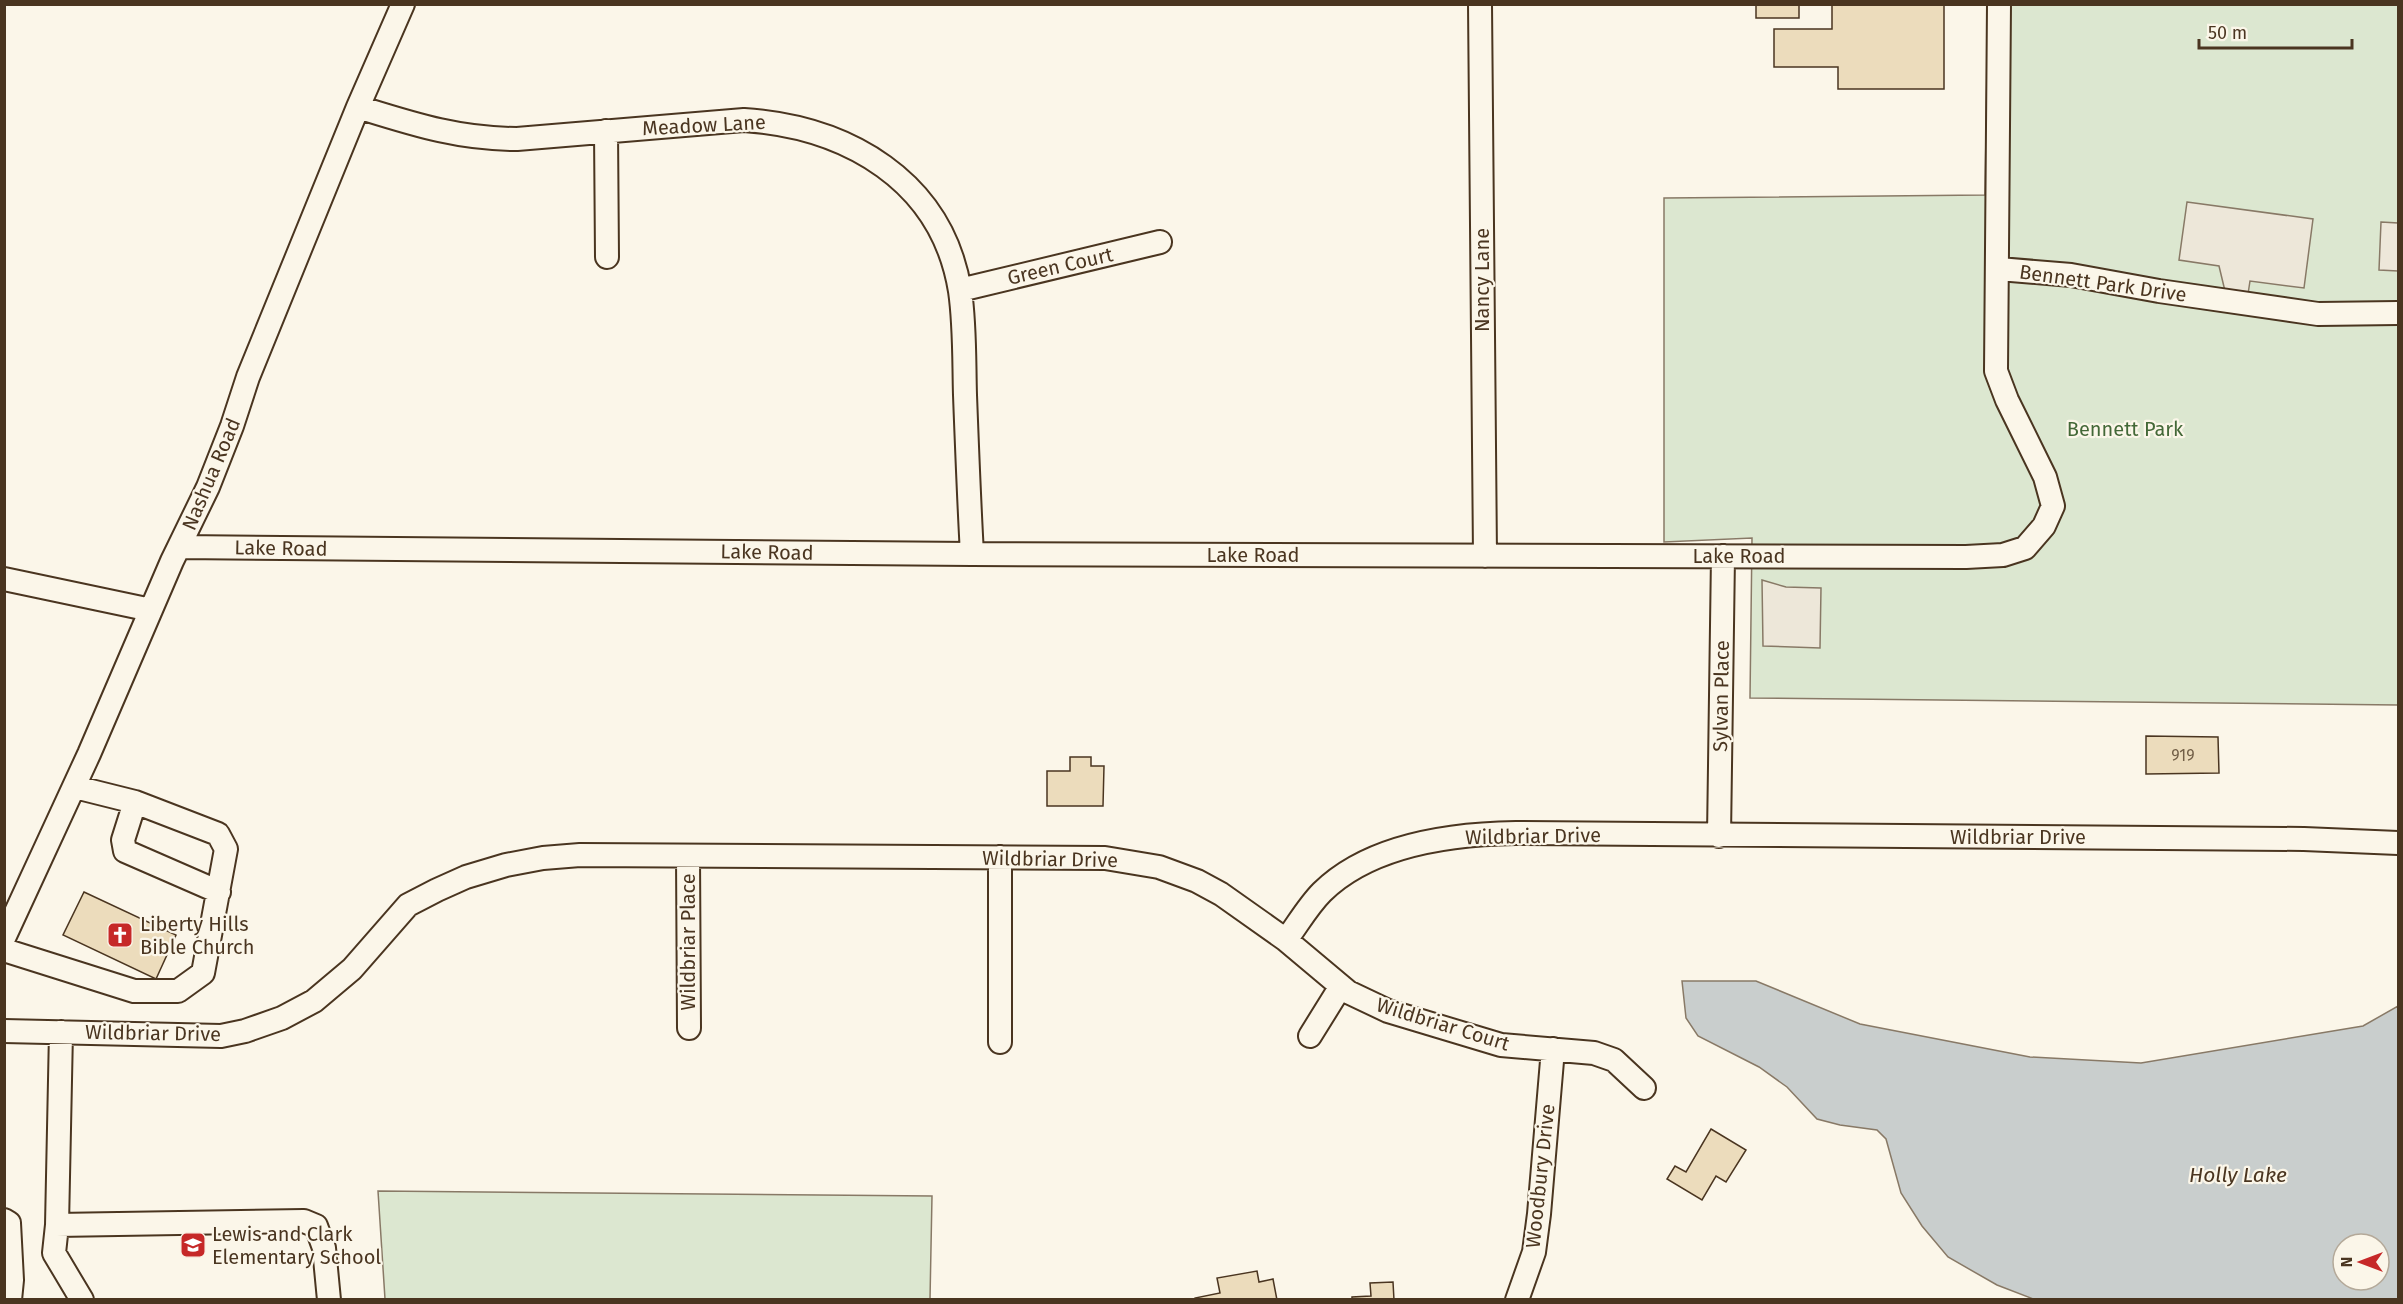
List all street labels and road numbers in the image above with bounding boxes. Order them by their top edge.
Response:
street label: Meadow Lane [642,110,766,140]
street label: Nancy Lane [1470,228,1494,332]
street label: Green Court [1005,242,1116,290]
street label: Bennett Park Drive [2018,259,2188,307]
street label: Nashua Road [177,414,245,534]
street label: Lake Road [234,535,328,561]
street label: Lake Road [720,539,814,565]
street label: Lake Road [1206,543,1300,567]
street label: Lake Road [1692,544,1786,568]
street label: Sylvan Place [1708,640,1734,752]
street label: Wildbriar Drive [1465,823,1601,849]
street label: Wildbriar Drive [1950,825,2086,849]
street label: Wildbriar Drive [982,846,1118,872]
street label: Wildbriar Place [676,873,700,1011]
street label: Wildbriar Court [1373,992,1513,1056]
street label: Wildbriar Drive [85,1020,221,1046]
street label: Woodbury Drive [1520,1103,1560,1249]

